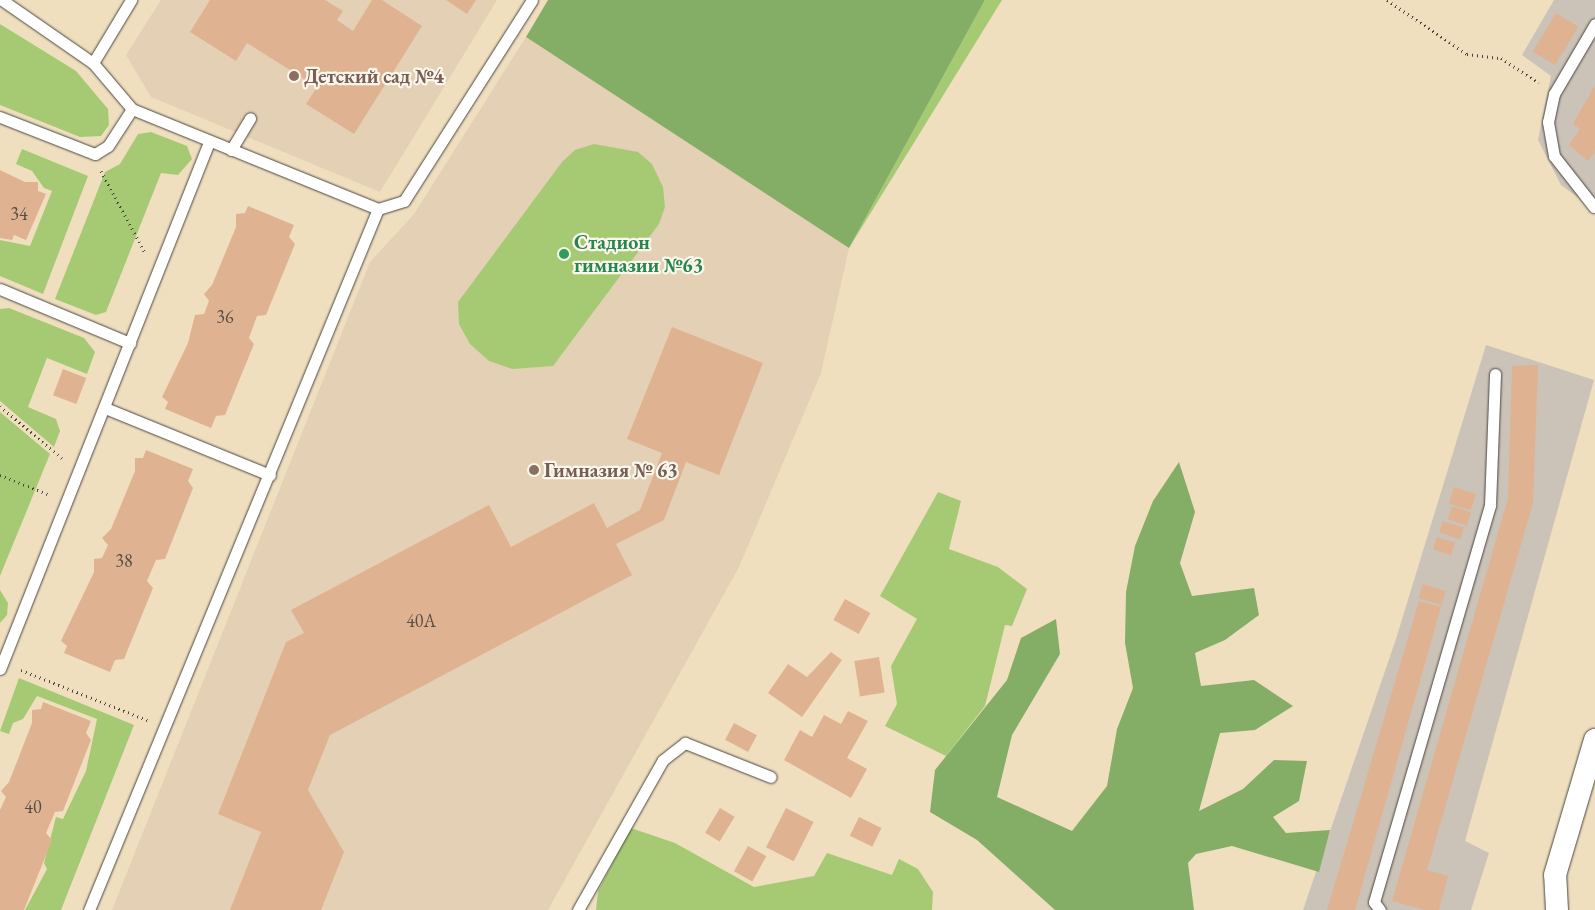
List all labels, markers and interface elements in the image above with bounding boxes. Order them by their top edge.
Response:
place label: Детский сад №4 [304,64,444,88]
marker: Детский сад №4 [288,70,300,82]
house number: 34 [10,203,28,225]
place label: Стадион гимназии №63 [574,230,703,277]
marker: Стадион гимназии №63 [558,248,570,260]
house number: 36 [216,306,234,328]
place label: Гимназия № 63 [544,458,678,482]
marker: Гимназия № 63 [528,464,540,476]
house number: 38 [115,550,133,572]
house number: 40А [406,610,436,632]
house number: 40 [24,796,42,818]

